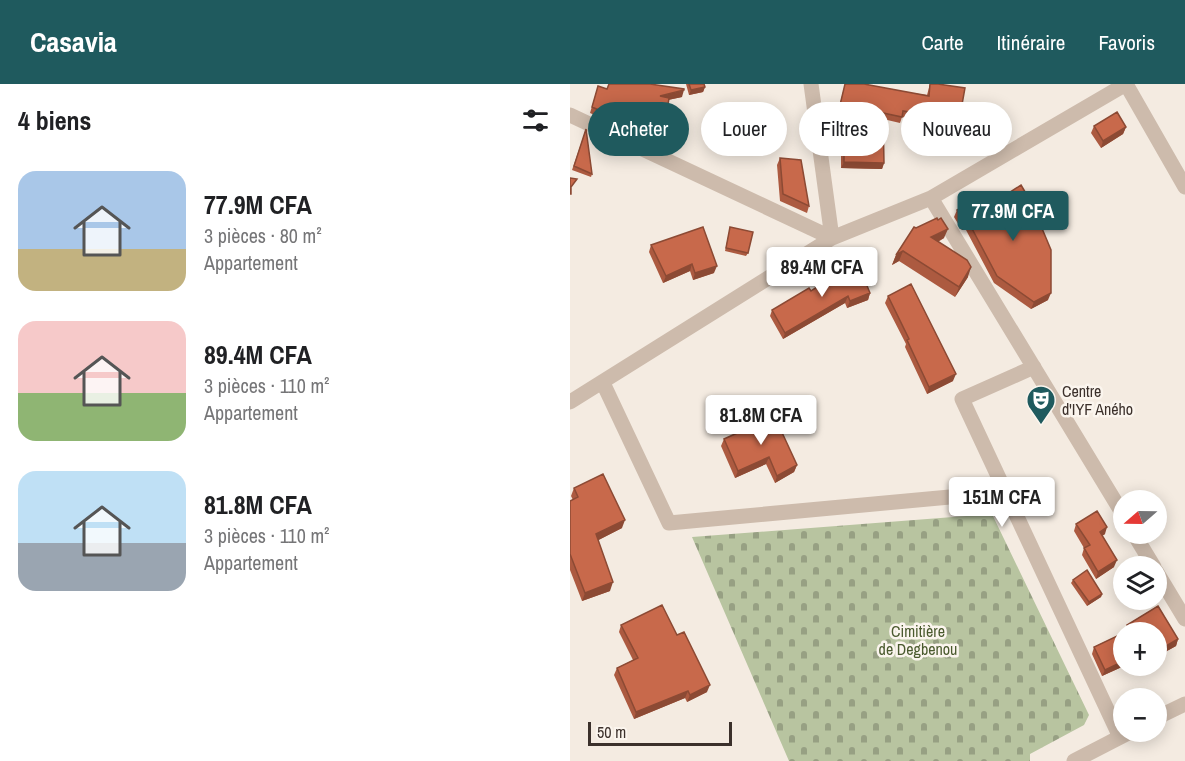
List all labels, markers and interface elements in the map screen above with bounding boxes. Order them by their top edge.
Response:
text: Casavia [30,23,117,61]
text: Carte [921,28,964,57]
text: Itinéraire [997,28,1065,57]
text: Favoris [1098,28,1155,57]
chip: Acheter [588,102,689,156]
chip: Louer [701,102,787,156]
chip: Filtres [799,102,889,156]
chip: Nouveau [901,102,1012,156]
text: 4 biens [18,103,91,138]
icon: filters [519,104,552,137]
text: 77.9M CFA [204,187,312,222]
pin: 77.9M CFA [944,191,1082,242]
icon: home [66,195,138,267]
text: 77.9M CFA [972,197,1054,224]
text: 3 pièces · 80 m² [204,222,322,249]
pin: 89.4M CFA [753,247,891,298]
text: Appartement [204,249,298,276]
text: 89.4M CFA [781,253,863,280]
text: 89.4M CFA [204,337,312,372]
icon: home [66,345,138,417]
text: 3 pièces · 110 m² [204,372,330,399]
place label: Centre d'IYF Aného [1062,380,1133,420]
theatre icon: Centre d'IYF Aného [1025,384,1057,426]
pin: 81.8M CFA [692,395,830,446]
text: Appartement [204,399,298,426]
text: 81.8M CFA [720,401,802,428]
pin: 151M CFA [940,477,1064,528]
text: 151M CFA [963,483,1041,510]
text: 81.8M CFA [204,487,312,522]
north arrow [1113,490,1167,544]
map controls [1113,490,1167,742]
icon: home [66,495,138,567]
text: 3 pièces · 110 m² [204,522,330,549]
text: Appartement [204,549,298,576]
button: layers [1113,556,1167,610]
park label: Cimitière de Degbenou [879,620,957,660]
button: + [1113,622,1167,676]
button: − [1113,688,1167,742]
scale bar [588,719,732,746]
text: 50 m [597,721,626,743]

